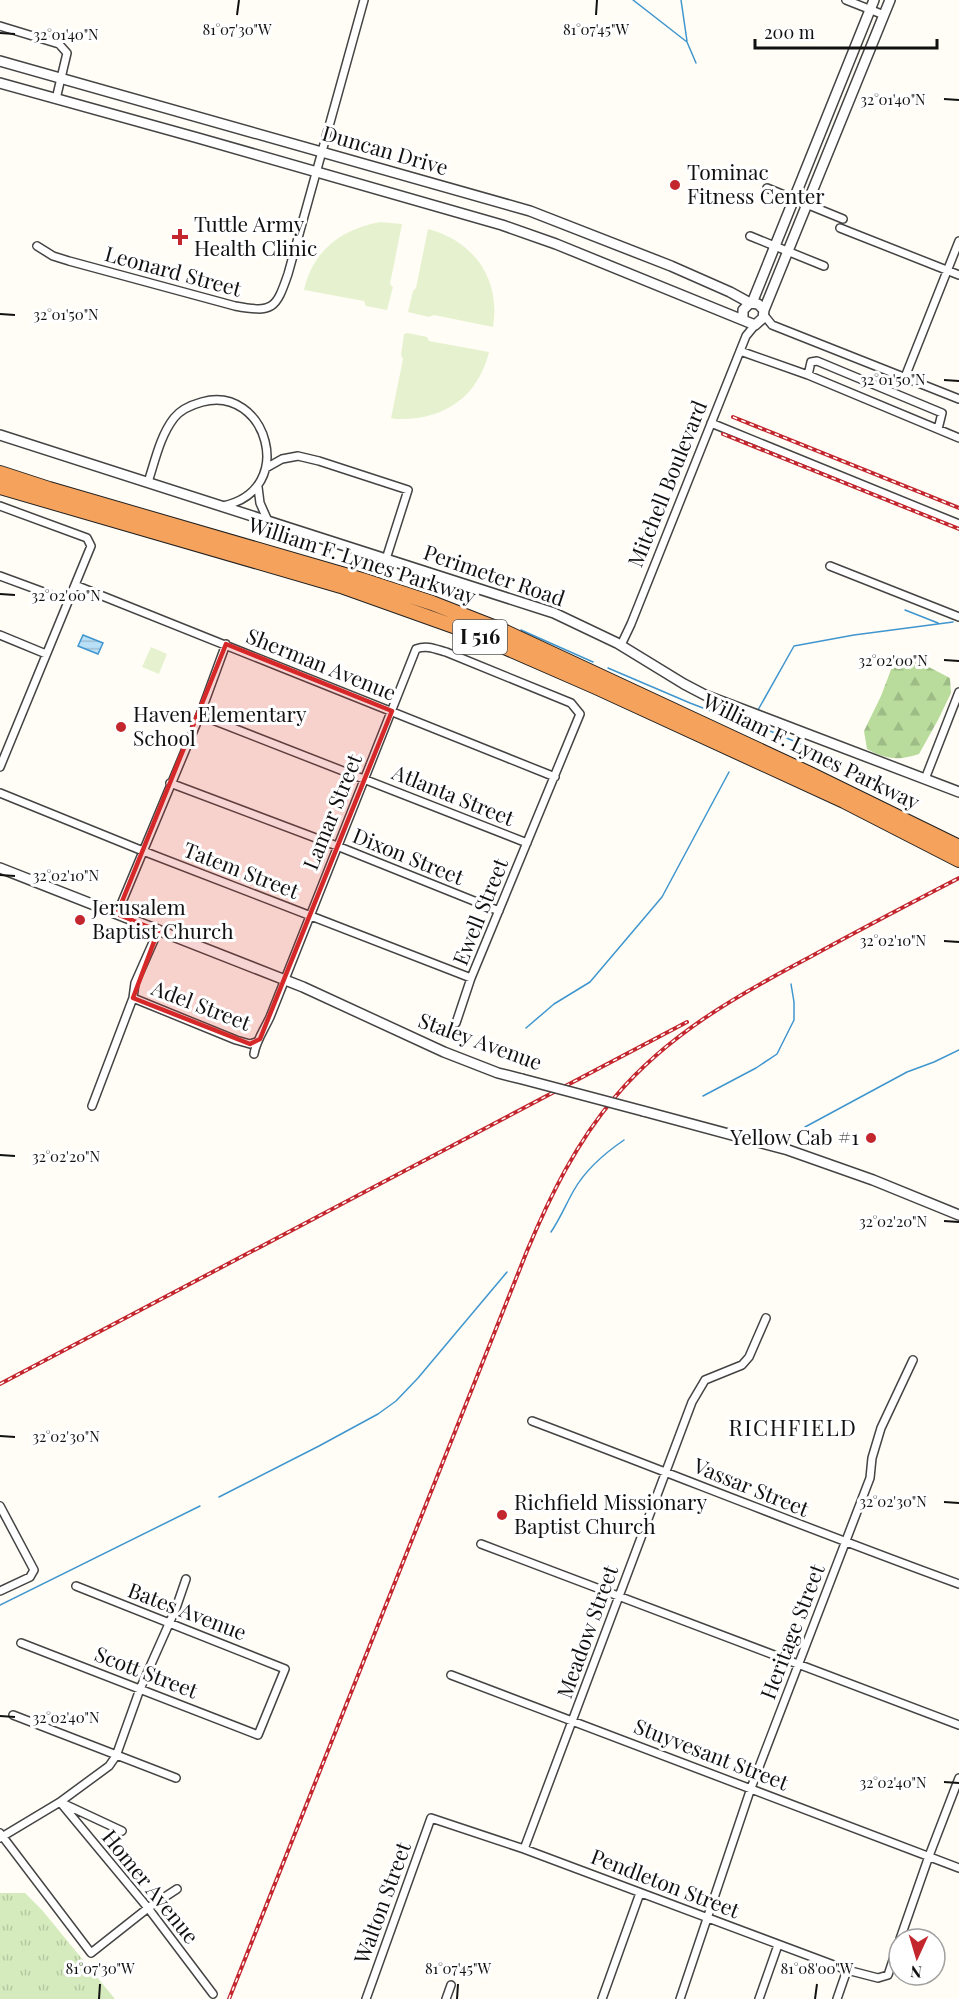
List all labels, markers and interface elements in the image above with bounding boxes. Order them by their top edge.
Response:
scale bar [755,12,936,50]
text: 81°07'30"W [202,19,272,39]
text: 81°07'45"W [563,19,629,39]
text: 200 m [764,20,815,44]
text: 32°01'40"N [33,24,99,44]
text: 32°01'40"N [860,89,926,109]
street label: Duncan Drive [319,118,452,180]
place label: Tominac Fitness Center [687,157,825,209]
marker: Tominac Fitness Center [668,178,682,192]
place label: Tuttle Army Health Clinic [194,209,317,261]
marker: Tuttle Army Health Clinic [171,228,189,246]
street label: Leonard Street [102,238,245,302]
text: 32°01'50"N [33,304,99,324]
text: 32°01'50"N [860,369,926,389]
street label: Mitchell Boulevard [620,396,712,571]
street label: William F. Lynes Parkway [244,509,480,609]
street label: Perimeter Road [420,537,569,611]
text: 32°02'00"N [31,585,101,605]
street label: Sherman Avenue [243,620,401,706]
road number: I 516 [453,620,507,654]
text: 32°02'00"N [858,650,928,670]
street label: William F. Lynes Parkway [698,685,925,815]
place label: Haven Elementary School [133,699,307,751]
marker: Haven Elementary School [114,720,128,734]
street label: Lamar Street [295,749,367,873]
street label: Atlanta Street [388,757,519,831]
street label: Dixon Street [349,820,469,890]
street label: Tatem Street [180,834,304,904]
street label: Ewell Street [445,853,514,969]
text: 32°02'10"N [33,865,100,885]
place label: Jerusalem Baptist Church [91,892,234,944]
marker: Jerusalem Baptist Church [73,913,87,927]
text: 32°02'10"N [860,930,927,950]
street label: Adel Street [147,972,256,1036]
street label: Staley Avenue [415,1005,546,1075]
place label: Yellow Cab #1 [729,1122,859,1150]
marker: Yellow Cab #1 [864,1131,878,1145]
text: 32°02'20"N [32,1146,100,1166]
text: 32°02'20"N [859,1211,927,1231]
district label: RICHFIELD [728,1412,858,1442]
text: 32°02'30"N [32,1426,100,1446]
street label: Vassar Street [689,1450,814,1522]
place label: Richfield Missionary Baptist Church [514,1487,707,1539]
text: 32°02'30"N [859,1491,927,1511]
marker: Richfield Missionary Baptist Church [495,1508,509,1522]
street label: Heritage Street [753,1559,830,1703]
street label: Meadow Street [549,1560,623,1702]
street label: Bates Avenue [124,1575,251,1646]
street label: Scott Street [91,1639,203,1704]
text: 32°02'40"N [32,1707,100,1727]
street label: Stuyvesant Street [630,1711,794,1796]
text: 32°02'40"N [859,1772,927,1792]
street label: Homer Avenue [97,1823,206,1949]
street label: Walton Street [346,1837,416,1968]
street label: Pendleton Street [587,1841,745,1924]
north arrow [887,1927,947,1987]
text: 81°07'30"W [65,1958,135,1978]
text: 81°07'45"W [425,1958,491,1978]
text: 81°08'00"W [781,1958,854,1978]
text: N [909,1962,922,1983]

